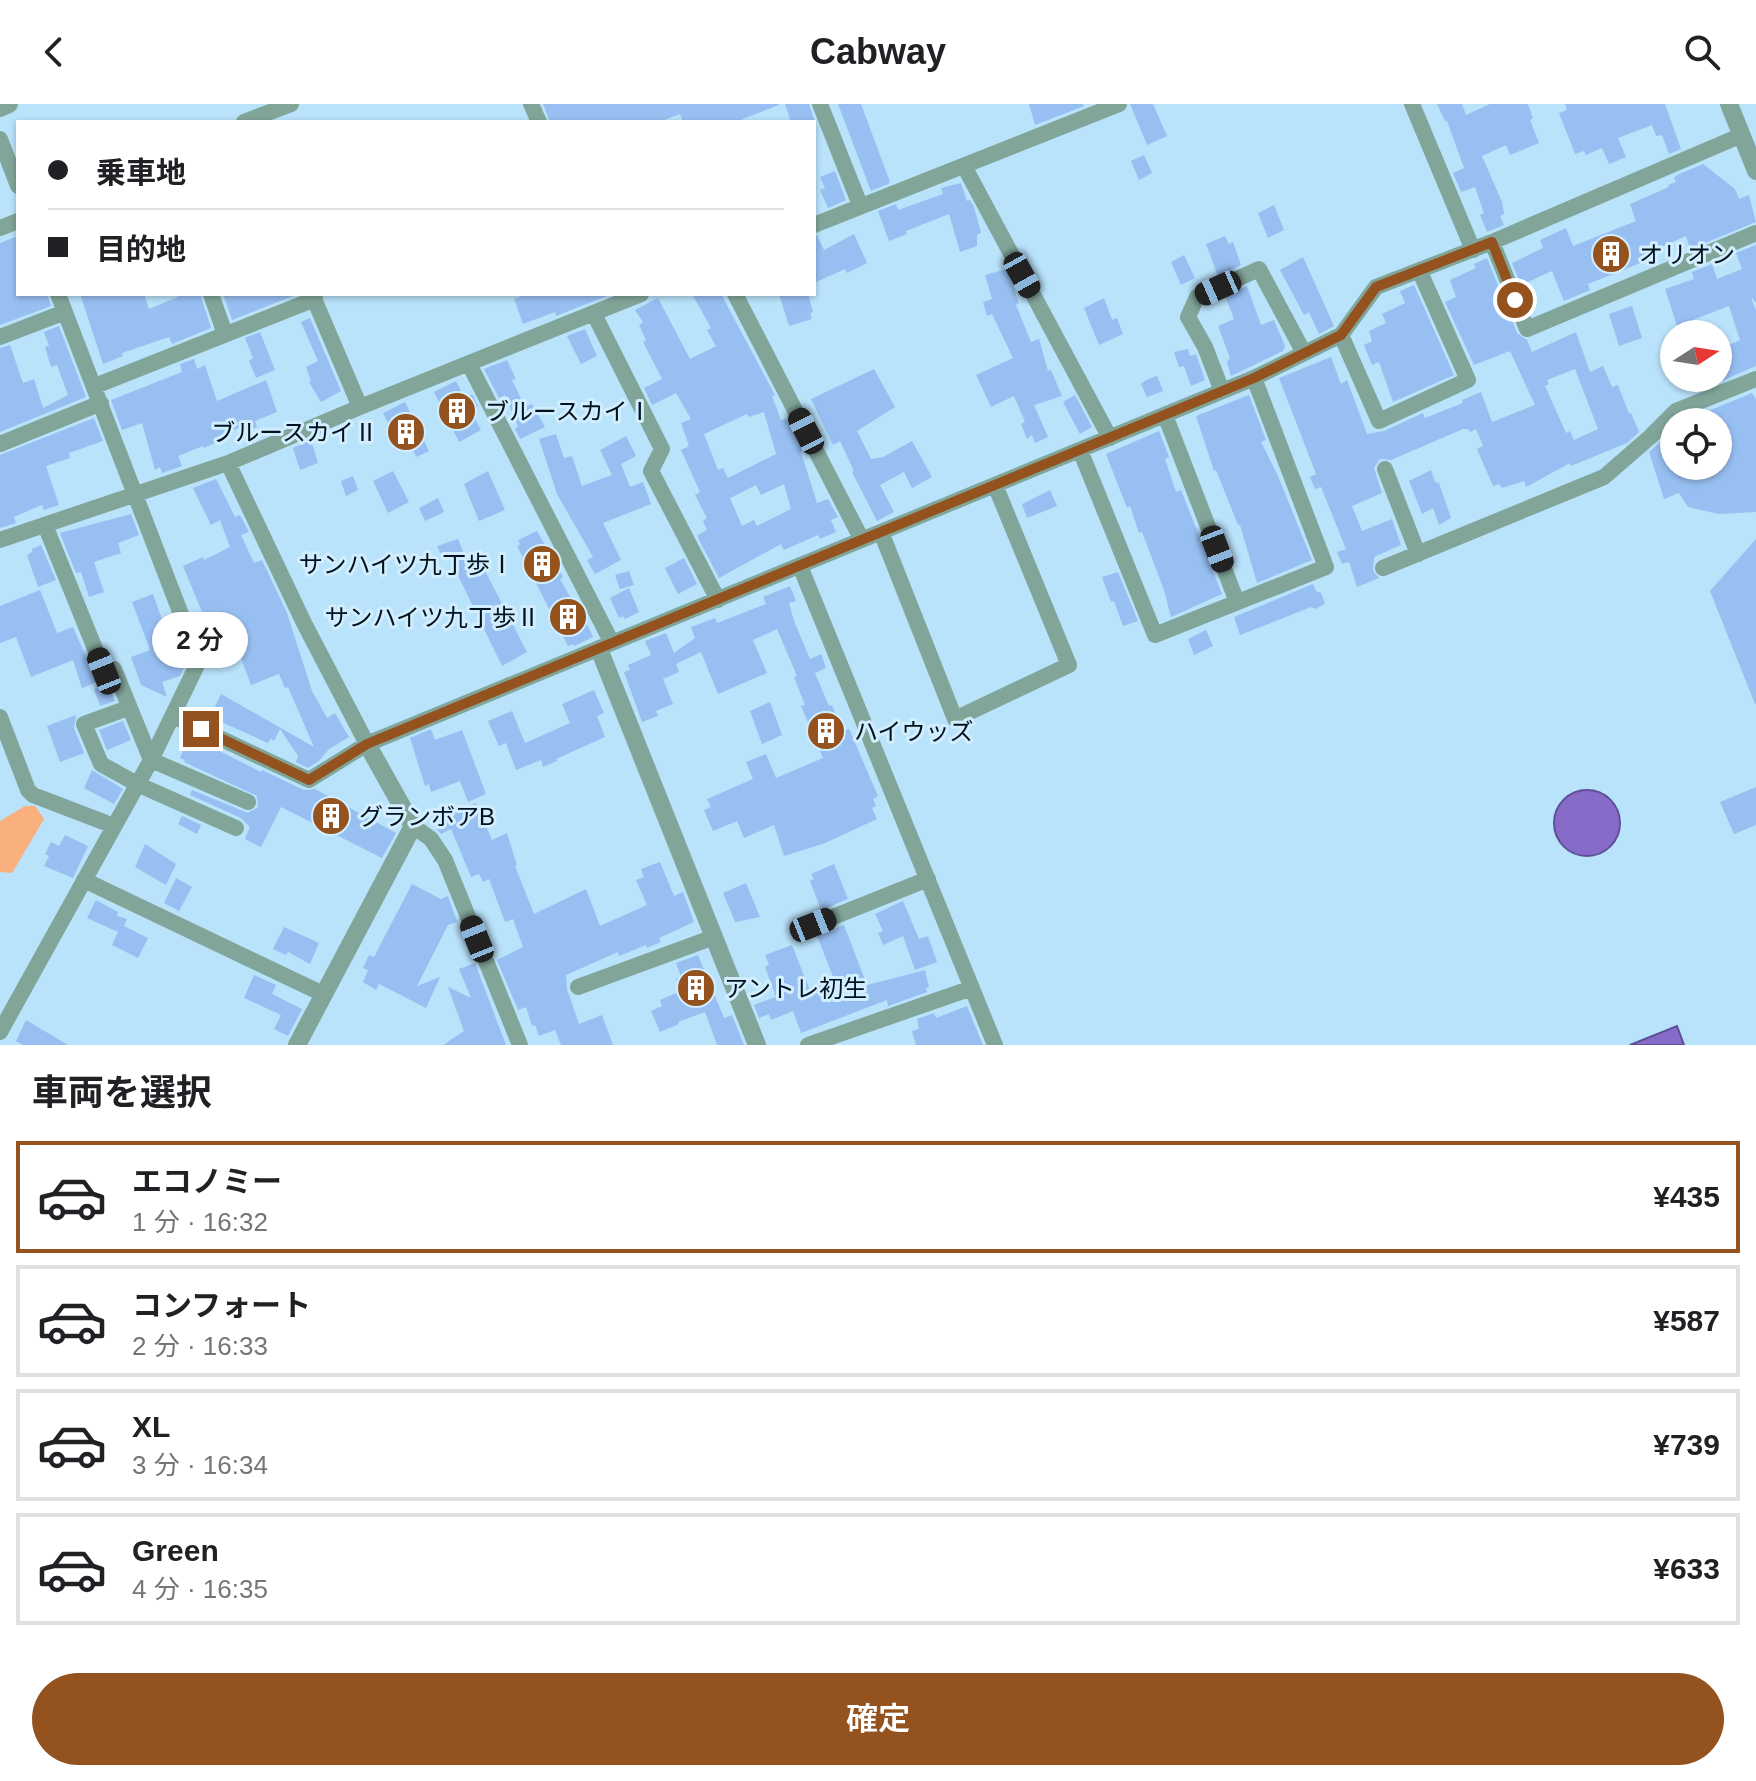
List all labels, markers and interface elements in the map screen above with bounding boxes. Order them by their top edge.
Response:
icon: back [32,30,76,74]
icon: search [1680,30,1724,74]
text: Cabway [810,31,946,72]
text: 乗車地 [96,156,186,189]
text: 目的地 [96,233,186,266]
building icon: オリオン [1590,233,1632,275]
place label: オリオン [1639,241,1735,268]
car [1000,248,1044,302]
car [1191,267,1245,309]
route start [1497,282,1533,318]
north arrow [1660,320,1732,392]
map controls [1660,320,1732,480]
building icon: ブルースカイⅠ [436,390,478,432]
place label: ブルースカイⅠ [485,398,652,425]
car [784,404,828,458]
button: locate [1660,408,1732,480]
building icon: ブルースカイⅡ [385,411,427,453]
place label: ブルースカイⅡ [211,419,378,446]
car [1197,522,1237,576]
building icon: サンハイツ九丁歩Ⅰ [521,543,563,585]
place label: サンハイツ九丁歩Ⅰ [298,551,514,578]
building icon: サンハイツ九丁歩Ⅱ [547,596,589,638]
place label: サンハイツ九丁歩Ⅱ [324,604,540,631]
callout: 2 分 [153,613,249,669]
text: 2 分 [176,625,224,655]
car [84,644,124,698]
building icon: ハイウッズ [805,710,847,752]
route end [183,711,219,747]
place label: ハイウッズ [854,718,974,745]
building icon: グランボアB [310,795,352,837]
place label: グランボアB [359,803,495,830]
car [786,905,840,945]
car [457,912,497,966]
building icon: アントレ初生 [675,967,717,1009]
place label: アントレ初生 [724,975,867,1002]
text: 車両を選択 [32,1072,212,1113]
icon: car [36,1161,108,1233]
text: エコノミー [132,1165,282,1198]
text: ¥435 [1653,1180,1720,1213]
text: 1 分 · 16:32 [132,1207,268,1237]
icon: car [36,1285,108,1357]
text: コンフォート [132,1289,311,1322]
text: ¥587 [1653,1304,1720,1337]
text: 2 分 · 16:33 [132,1331,268,1361]
icon: car [36,1409,108,1481]
text: XL [132,1410,170,1443]
text: ¥739 [1653,1428,1720,1461]
text: 3 分 · 16:34 [132,1450,268,1480]
icon: car [36,1533,108,1605]
text: Green [132,1534,219,1567]
text: ¥633 [1653,1552,1720,1585]
text: 4 分 · 16:35 [132,1574,268,1604]
button: 確定 [32,1673,1724,1765]

